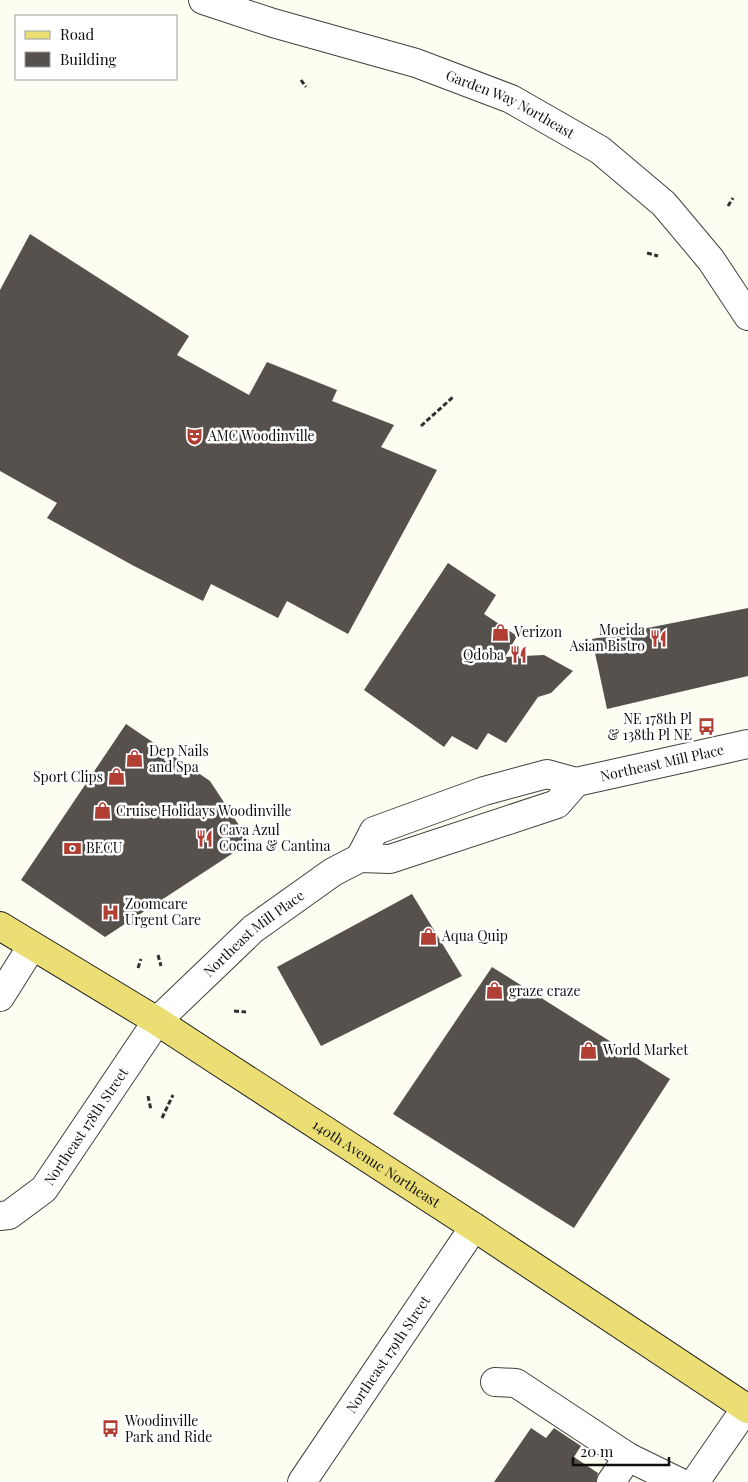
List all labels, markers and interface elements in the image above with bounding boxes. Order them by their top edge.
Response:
legend [15,15,178,80]
text: Road [60,24,94,44]
text: Building [60,49,117,69]
street label: Garden Way Northeast [443,65,579,143]
theatre icon: AMC Woodinville [184,426,204,446]
place label: AMC Woodinville [207,426,315,445]
place label: Moeida Asian Bistro [568,620,645,655]
shop icon: Verizon [490,622,510,642]
place label: Verizon [513,622,563,641]
restaurant icon: Moeida Asian Bistro [649,628,669,648]
place label: Qdoba [463,645,504,664]
restaurant icon: Qdoba [508,645,528,665]
place label: NE 178th Pl & 138th Pl NE [608,709,692,744]
bus stop icon: NE 178th Pl & 138th Pl NE [696,717,716,737]
street label: Northeast Mill Place [598,740,726,785]
place label: Dep Nails and Spa [149,741,209,776]
shop icon: Dep Nails and Spa [125,749,145,769]
place label: Sport Clips [33,767,103,786]
shop icon: Sport Clips [107,767,127,787]
shop icon: Cruise Holidays Woodinville [92,801,112,821]
place label: Cruise Holidays Woodinville [116,801,292,820]
place label: Cava Azul Cocina & Cantina [219,820,330,855]
restaurant icon: Cava Azul Cocina & Cantina [195,828,215,848]
bank icon: BECU [62,838,82,858]
place label: BECU [86,838,123,857]
street label: Northeast Mill Place [199,885,308,981]
place label: Zoomcare Urgent Care [125,894,201,929]
hospital icon: Zoomcare Urgent Care [101,902,121,922]
shop icon: Aqua Quip [418,926,438,946]
place label: Aqua Quip [441,926,508,945]
shop icon: graze craze [485,981,505,1001]
place label: graze craze [509,981,581,1000]
shop icon: World Market [579,1040,599,1060]
place label: World Market [602,1040,689,1059]
street label: Northeast 178th Street [39,1063,133,1189]
street label: 140th Avenue Northeast [309,1115,445,1212]
street label: Northeast 179th Street [341,1291,435,1416]
place label: Woodinville Park and Ride [124,1411,212,1446]
bus stop icon: Woodinville Park and Ride [101,1419,121,1439]
scale bar [573,1434,669,1466]
text: 20 m [580,1441,614,1461]

